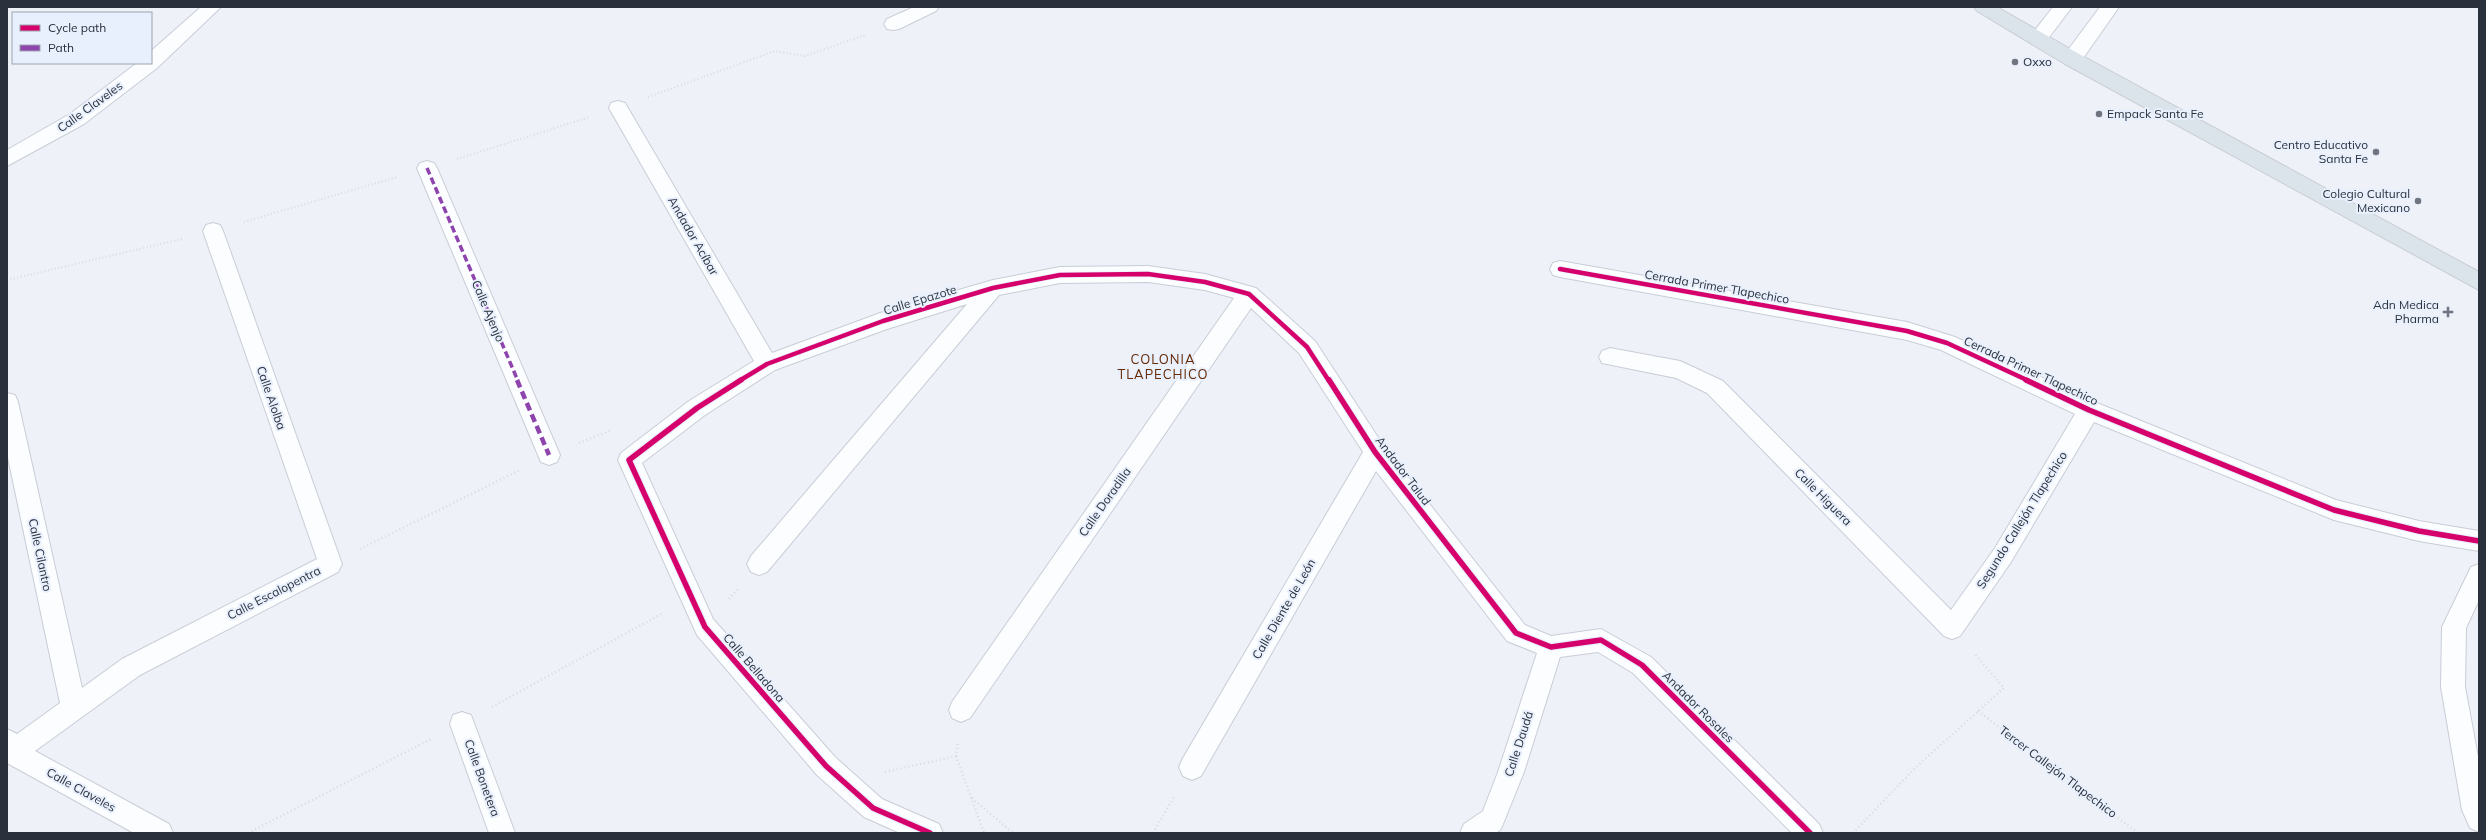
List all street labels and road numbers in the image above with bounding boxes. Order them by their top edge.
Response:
street label: Calle Claveles [54,78,125,135]
street label: Andador Acíbar [665,194,722,278]
street label: Cerrada Primer Tlapechico [1644,266,1791,307]
street label: Calle Ajenjo [469,278,508,344]
street label: Calle Epazote [882,281,958,318]
street label: Cerrada Primer Tlapechico [1962,333,2101,408]
street label: Calle Alolba [254,364,289,432]
street label: Andador Talud [1373,433,1434,508]
street label: Segundo Callejón Tlapechico [1973,448,2070,591]
street label: Calle Doradilla [1075,464,1134,539]
street label: Calle Higuera [1792,465,1855,528]
street label: Calle Cilantro [25,517,56,593]
street label: Calle Diente de León [1249,556,1318,662]
street label: Calle Escalopentra [225,563,323,623]
street label: Calle Belladona [720,630,788,705]
street label: Andador Rosales [1659,668,1737,746]
street label: Calle Daudá [1501,709,1536,779]
street label: Tercer Callejón Tlapechico [1996,722,2120,821]
street label: Calle Bonetera [462,737,503,819]
street label: Calle Claveles [44,764,119,815]

